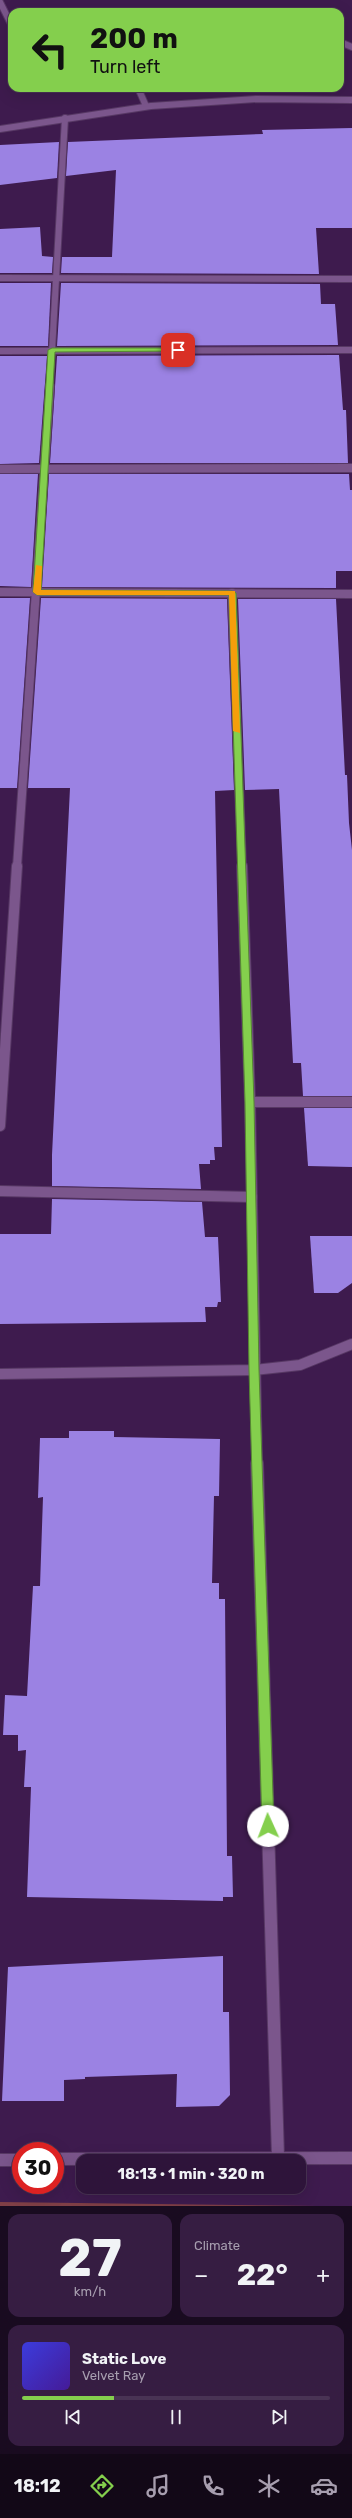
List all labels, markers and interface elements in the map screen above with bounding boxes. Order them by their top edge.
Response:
text: 200 m [90,22,178,55]
icon: left [24,24,76,76]
text: Turn left [90,56,160,78]
pin [161,333,195,367]
icon: arrive [167,339,189,361]
position arrow [247,1805,289,1847]
speed limit sign: 30 [12,2142,64,2194]
text: 18:13 · 1 min · 320 m [117,2165,265,2183]
text: 27 [58,2227,122,2289]
text: Climate [194,2238,240,2253]
text: 22° [237,2257,288,2293]
text: − [194,2262,208,2289]
text: + [316,2262,330,2289]
text: km/h [74,2284,106,2299]
text: Static Love [82,2350,166,2368]
text: Velvet Ray [82,2368,145,2383]
icon: previous [62,2406,84,2428]
icon: pause [165,2406,187,2428]
icon: next [268,2406,290,2428]
icon: directions [88,2472,116,2500]
icon: music [144,2472,172,2500]
icon: phone [199,2472,227,2500]
icon: climate [255,2472,283,2500]
icon: car [310,2472,338,2500]
text: 18:12 [14,2475,61,2497]

